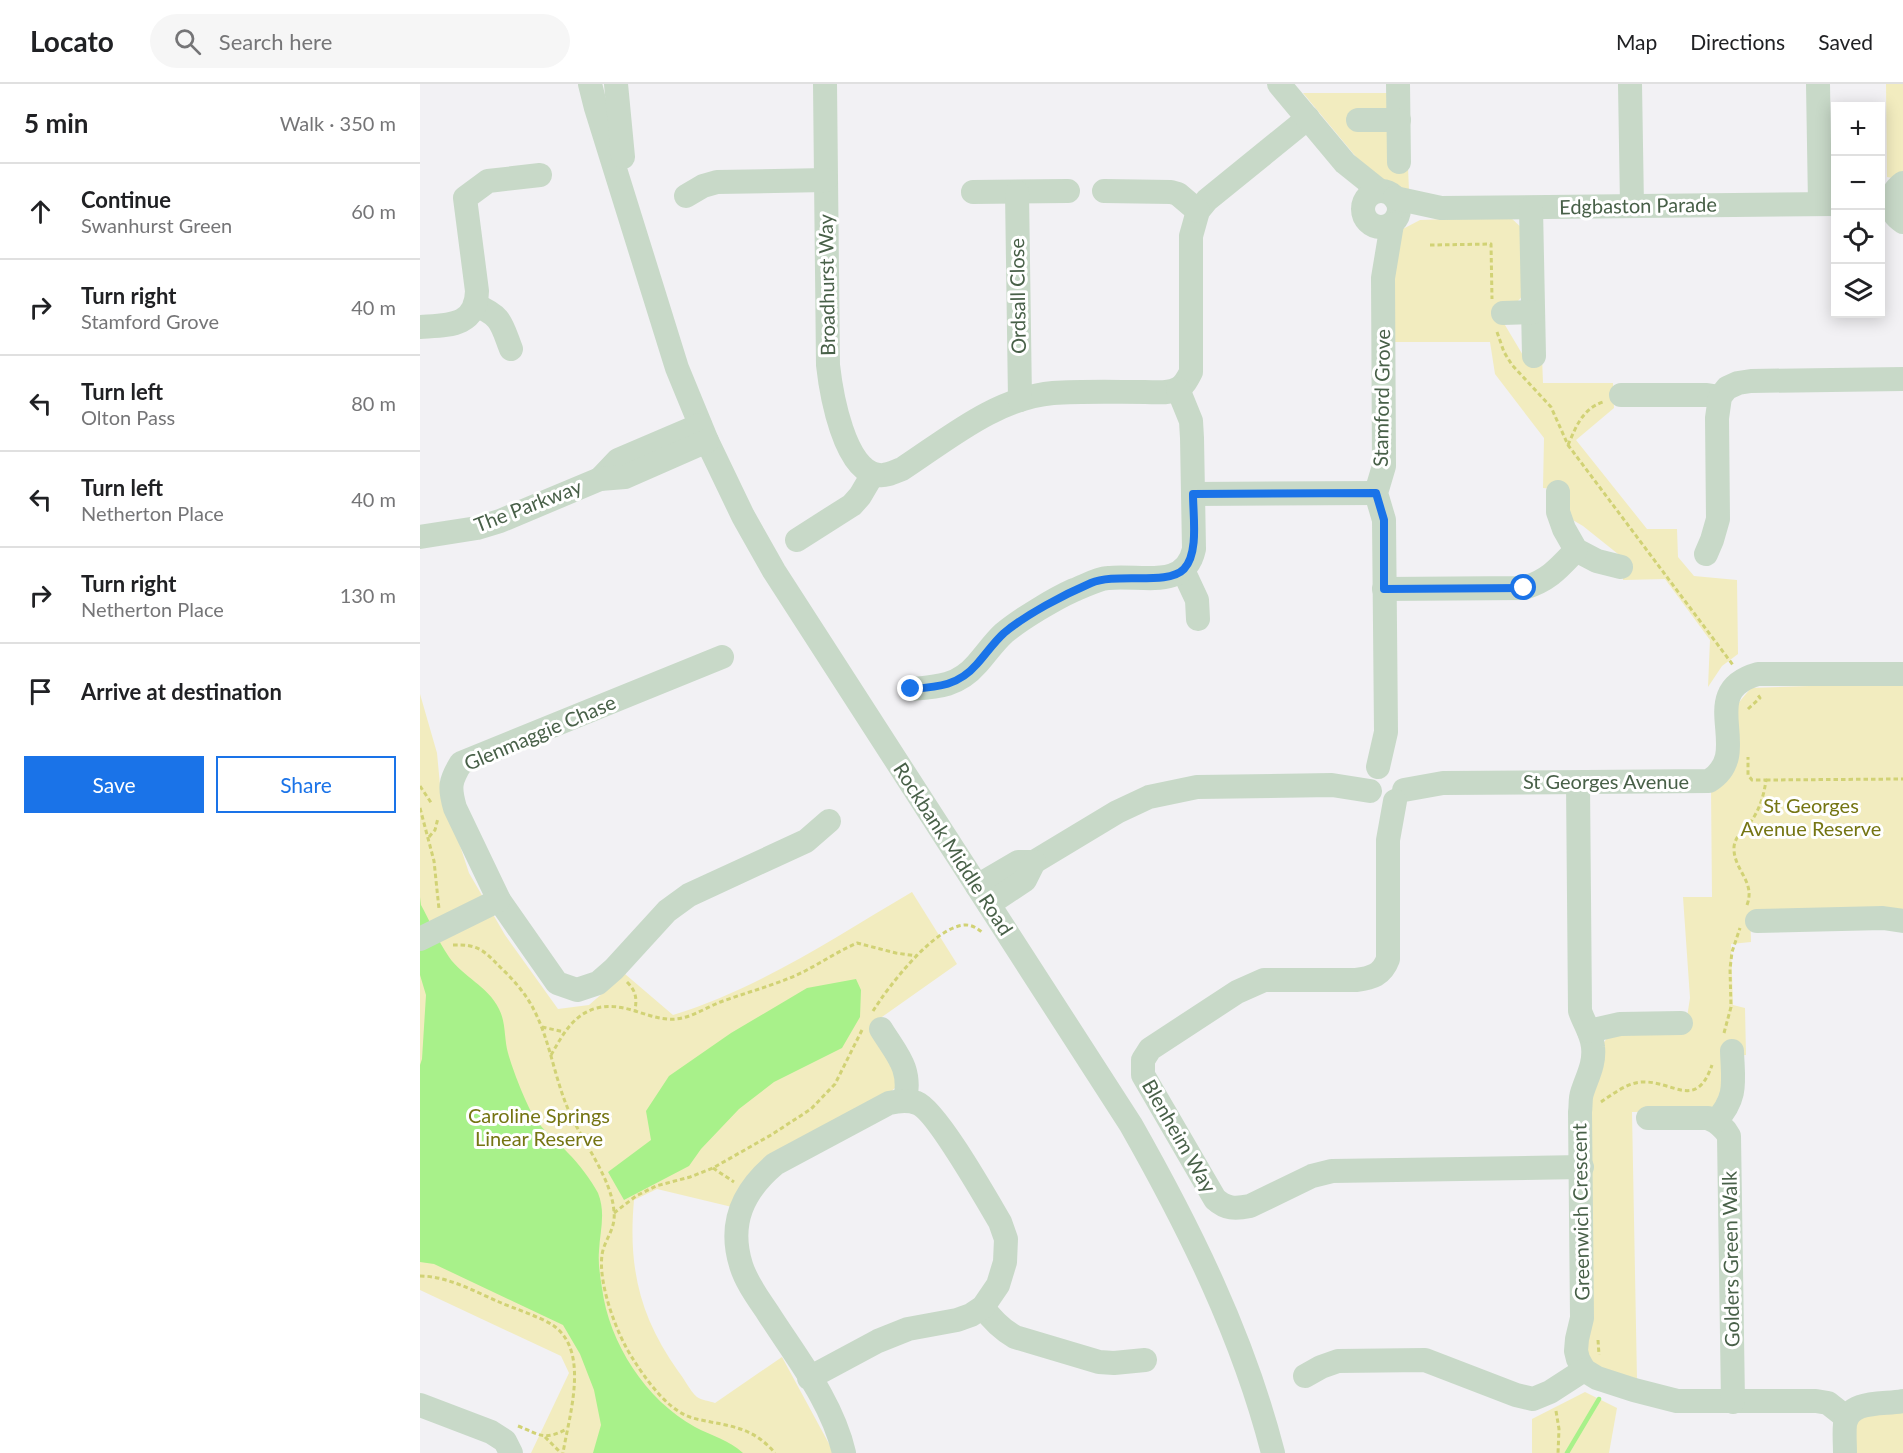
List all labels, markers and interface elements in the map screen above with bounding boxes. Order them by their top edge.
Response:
search box [150,14,570,68]
text: Locato [30,24,114,58]
icon: search [171,25,204,58]
text: Search here [219,28,332,55]
text: Map [1616,29,1657,54]
text: Directions [1690,29,1785,54]
text: Saved [1818,29,1873,54]
map controls [1831,102,1885,318]
button: + [1831,102,1885,156]
text: 5 min [24,107,88,139]
text: Walk · 350 m [280,111,396,135]
button: − [1831,156,1885,210]
text: Continue [81,186,171,213]
street label: Edgbaston Parade [1559,192,1717,218]
icon: ahead [24,195,57,228]
text: 60 m [351,199,396,223]
button: locate [1831,210,1885,264]
text: Swanhurst Green [81,213,232,237]
street label: Broadhurst Way [813,213,839,356]
street label: Ordsall Close [1004,238,1030,354]
button: layers [1831,264,1885,318]
text: Turn right [81,282,176,309]
icon: right [24,291,57,324]
text: 40 m [351,295,396,319]
text: Stamford Grove [81,309,219,333]
street label: Stamford Grove [1368,329,1394,467]
text: Turn left [81,378,163,405]
icon: left [24,387,57,420]
text: 80 m [351,391,396,415]
text: Olton Pass [81,405,175,429]
street label: The Parkway [471,473,585,537]
text: Turn left [81,474,163,501]
icon: left [24,483,57,516]
text: 40 m [351,487,396,511]
text: Netherton Place [81,501,224,525]
text: Turn right [81,570,176,597]
route start [1510,574,1536,600]
icon: right [24,579,57,612]
text: 130 m [340,583,396,607]
text: Netherton Place [81,597,224,621]
icon: arrive [24,675,57,708]
route end [897,675,923,701]
text: Arrive at destination [81,678,282,705]
street label: Glenmaggie Chase [460,689,619,775]
button: Save [24,756,204,813]
button: Share [216,756,396,813]
street label: Rockbank Middle Road [889,758,1019,939]
street label: St Georges Avenue [1523,769,1689,793]
park label: St Georges Avenue Reserve [1741,793,1881,840]
street label: Blenheim Way [1138,1075,1222,1197]
park label: Caroline Springs Linear Reserve [468,1103,610,1150]
street label: Greenwich Crescent [1566,1123,1594,1301]
street label: Golders Green Walk [1716,1170,1744,1347]

